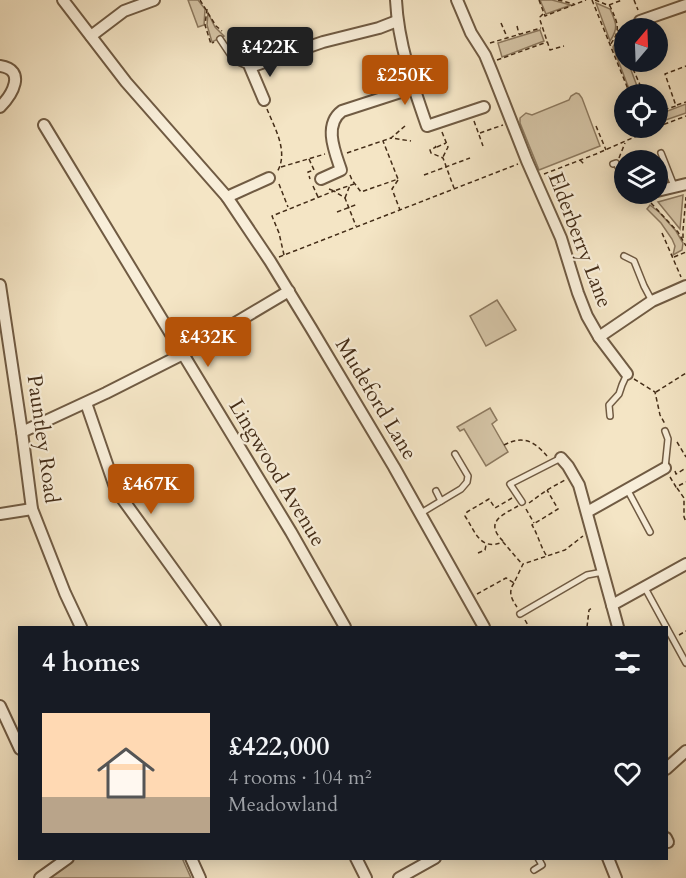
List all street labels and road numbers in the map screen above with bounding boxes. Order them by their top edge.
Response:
street label: Elderberry Lane [541,168,619,312]
street label: Mudeford Lane [328,333,424,465]
street label: Pauntley Road [20,373,66,505]
street label: Lingwood Avenue [222,394,332,552]

